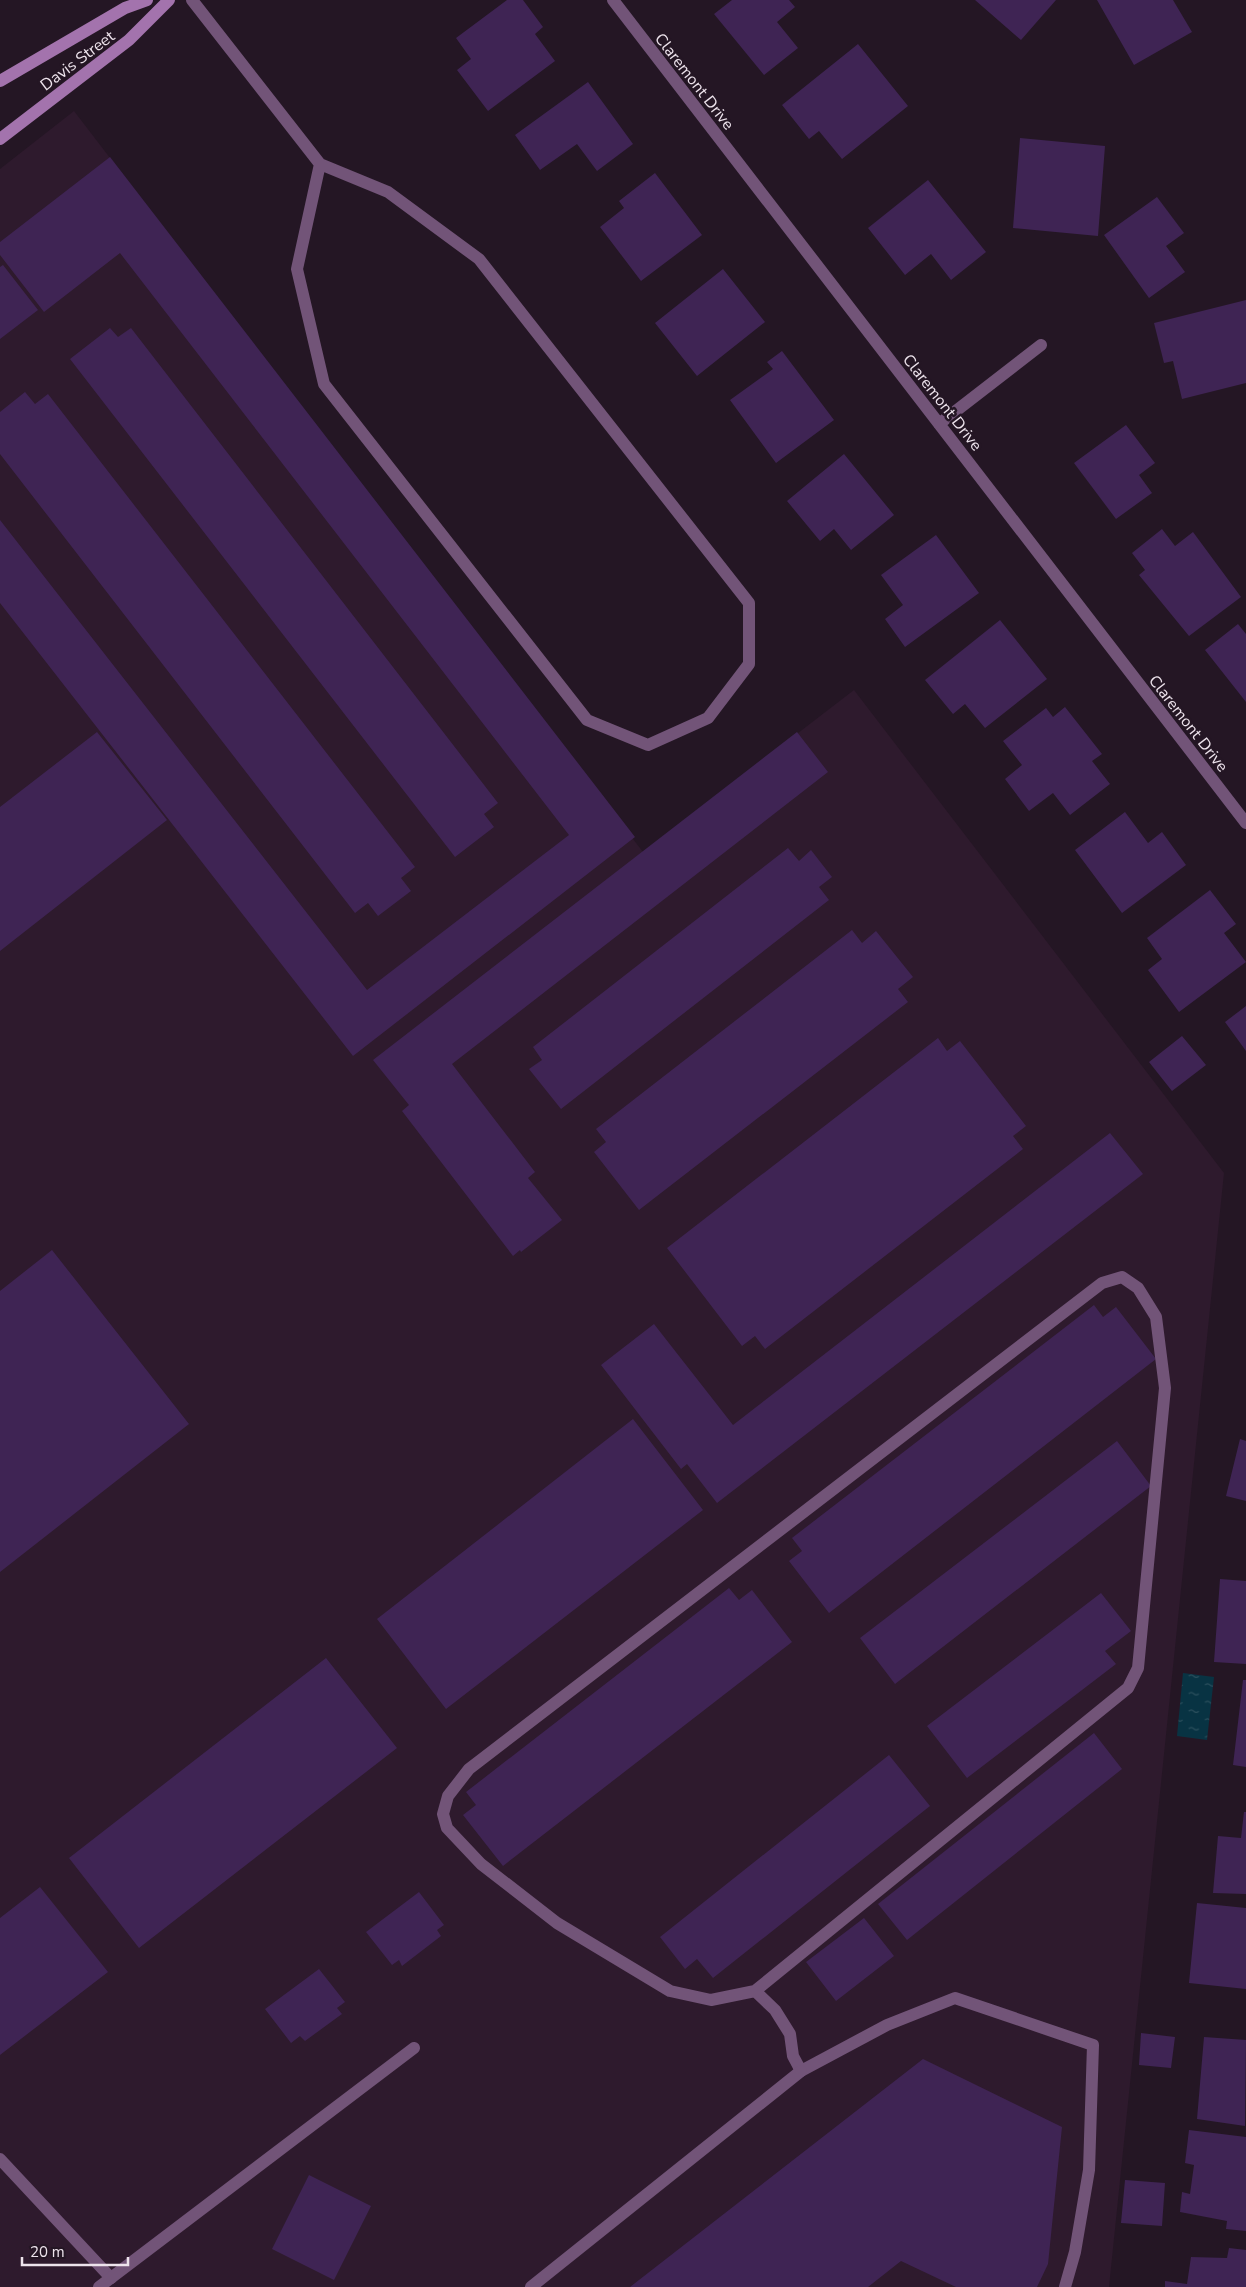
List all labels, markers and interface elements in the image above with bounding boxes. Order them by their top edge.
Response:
street label: Davis Street [36,25,120,96]
street label: Claremont Drive [649,29,739,135]
street label: Claremont Drive [897,350,987,456]
street label: Claremont Drive [1143,671,1233,777]
scale bar [22,2234,129,2266]
text: 20 m [30,2242,65,2262]

